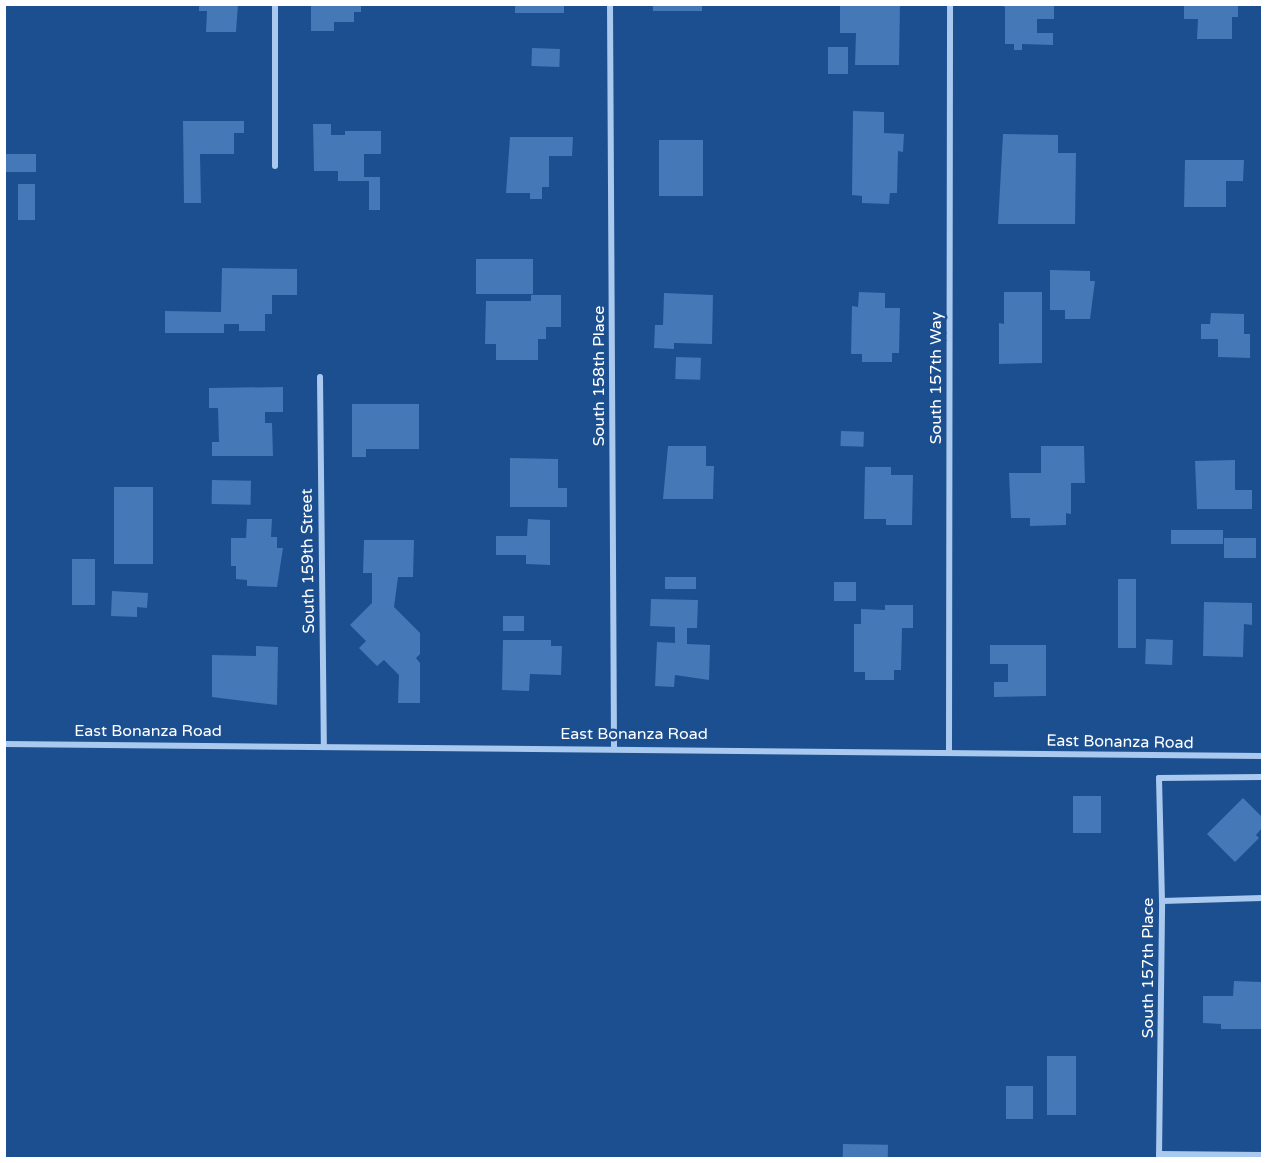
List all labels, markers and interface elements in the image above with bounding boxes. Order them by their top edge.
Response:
street label: South 158th Place [589,306,609,446]
street label: South 157th Way [926,312,946,444]
street label: South 159th Street [297,488,319,634]
street label: East Bonanza Road [74,721,222,741]
street label: East Bonanza Road [560,724,708,744]
street label: East Bonanza Road [1046,731,1194,753]
street label: South 157th Place [1138,898,1158,1038]

